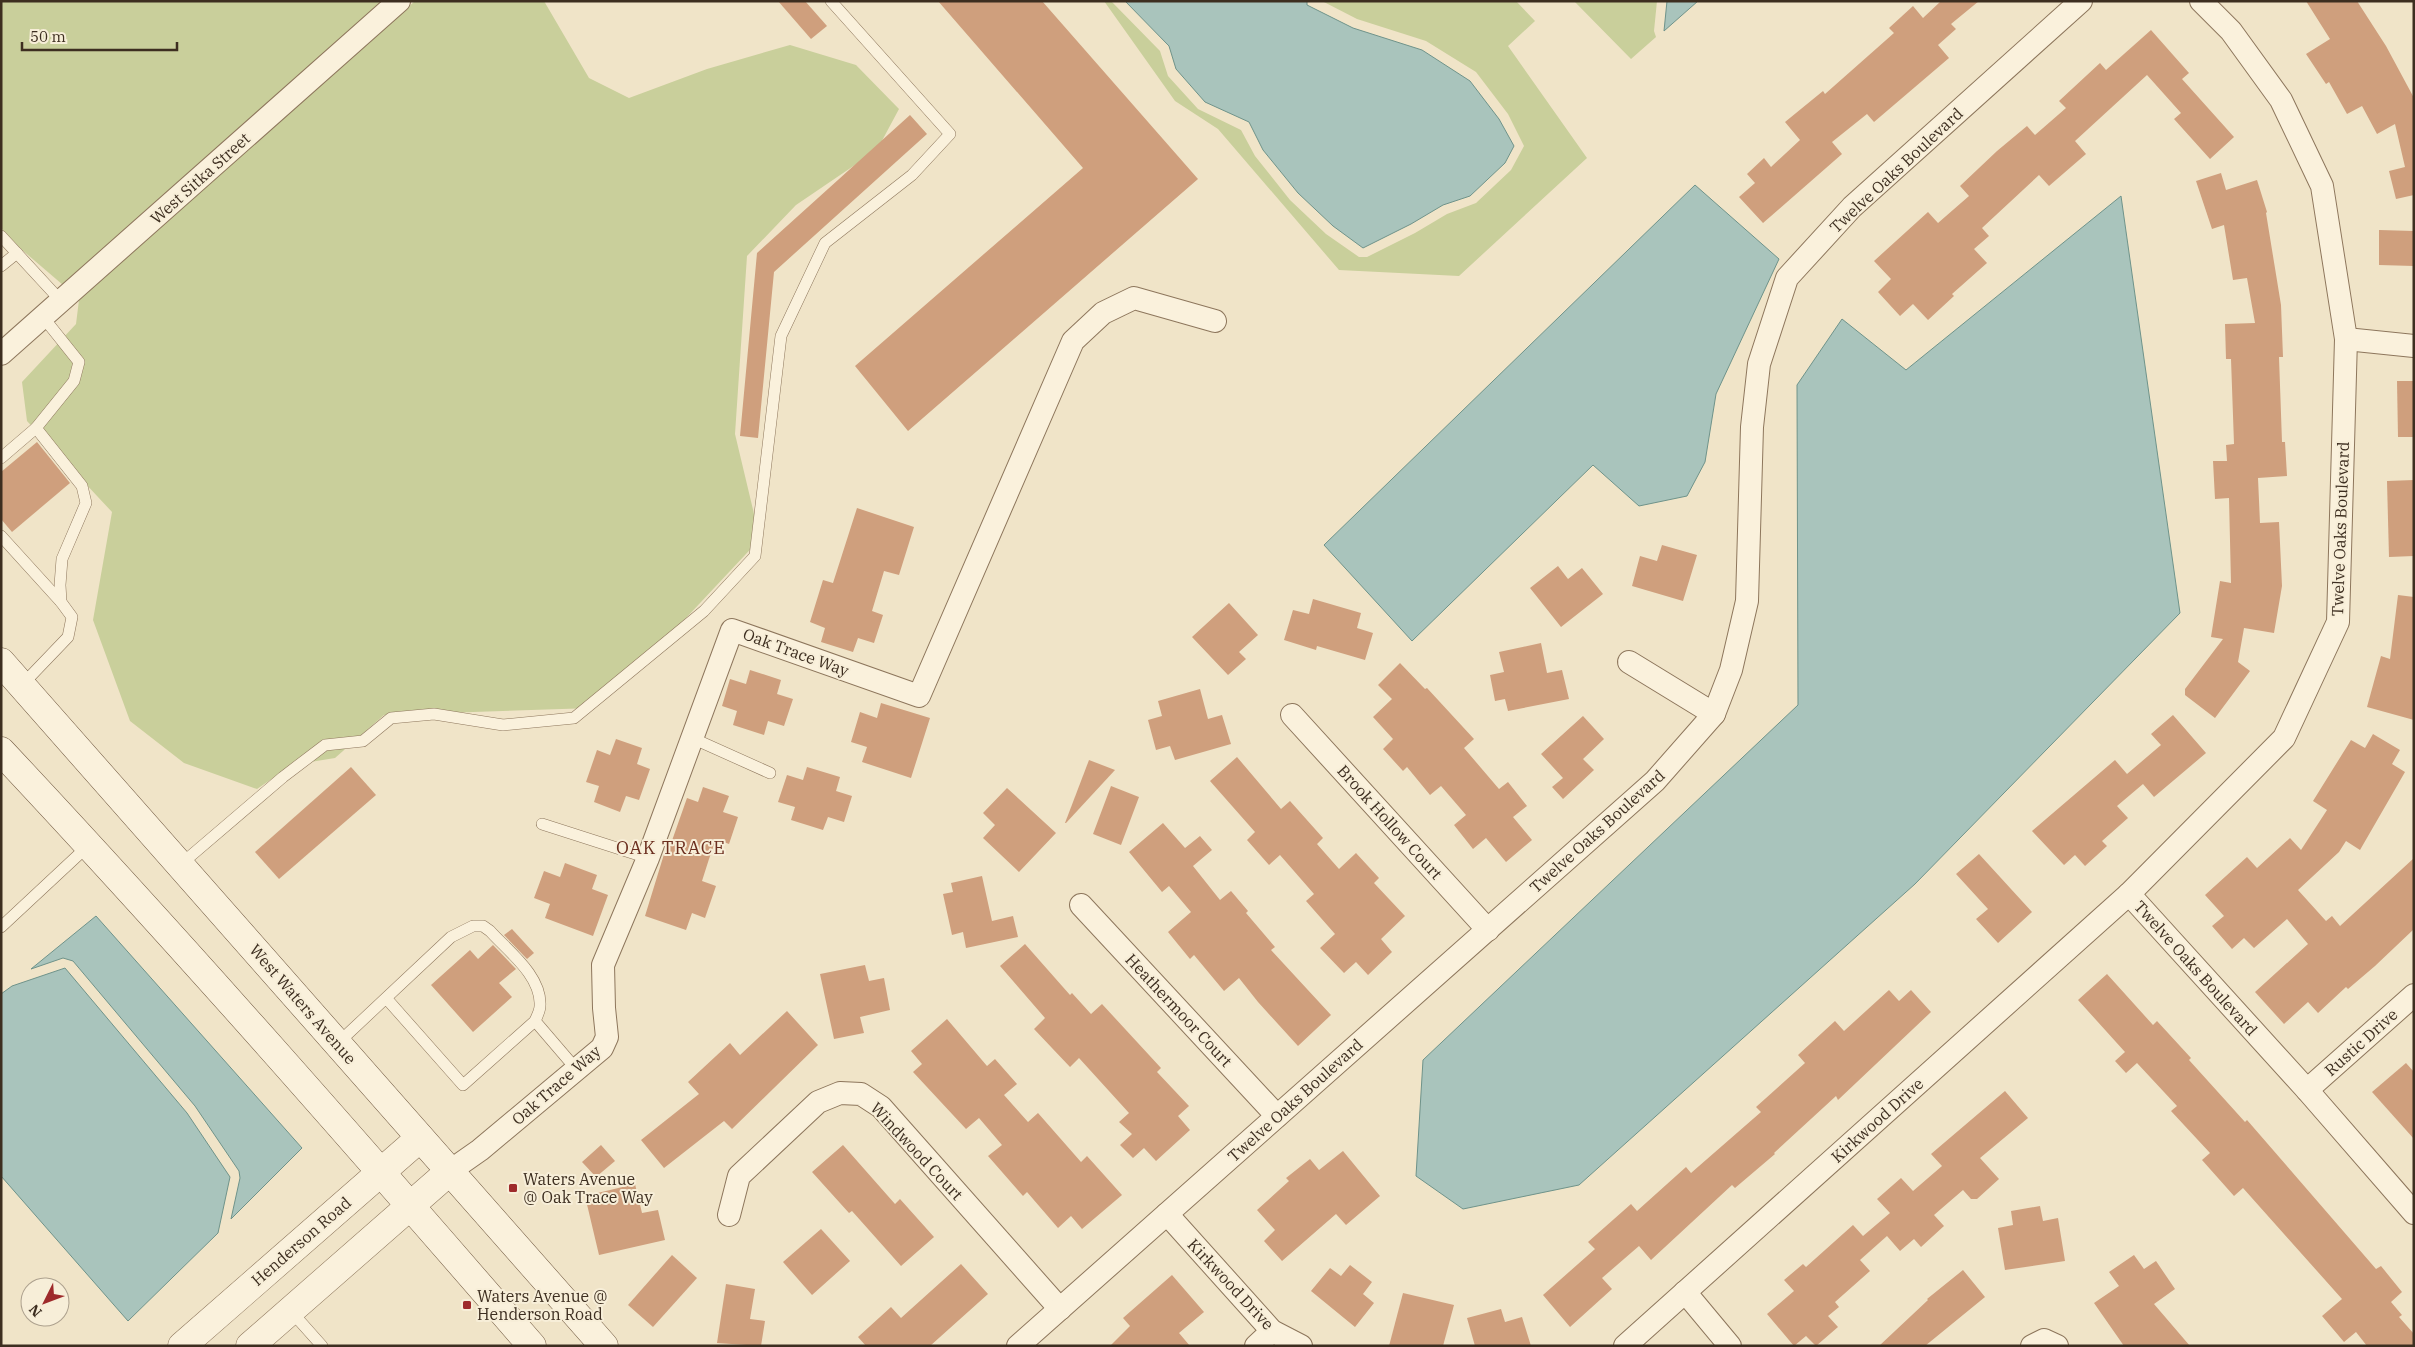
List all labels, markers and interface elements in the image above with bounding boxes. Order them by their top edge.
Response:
scale bar [22,20,178,52]
text: 50 m [30,27,66,46]
street label: Twelve Oaks Boulevard [1825,103,1967,237]
street label: West Sitka Street [146,128,254,228]
street label: Twelve Oaks Boulevard [2327,441,2353,617]
street label: Oak Trace Way [740,624,852,681]
street label: Brook Hollow Court [1333,761,1447,884]
street label: Twelve Oaks Boulevard [1525,765,1669,897]
district label: OAK TRACE [616,836,726,859]
street label: Twelve Oaks Boulevard [2130,896,2262,1040]
street label: West Waters Avenue [245,940,361,1068]
street label: Heathermoor Court [1121,949,1237,1071]
street label: Rustic Drive [2320,1004,2402,1080]
street label: Twelve Oaks Boulevard [1223,1034,1367,1166]
street label: Oak Trace Way [507,1041,605,1129]
street label: Kirkwood Drive [1827,1073,1927,1167]
street label: Windwood Court [867,1098,968,1204]
place label: Waters Avenue @ Oak Trace Way [523,1169,653,1207]
marker: Waters Avenue @ Oak Trace Way [507,1182,519,1194]
street label: Henderson Road [247,1192,355,1290]
street label: Kirkwood Drive [1184,1234,1278,1334]
north arrow [20,1277,70,1327]
place label: Waters Avenue @ Henderson Road [477,1286,608,1324]
marker: Waters Avenue @ Henderson Road [461,1299,473,1311]
text: N [25,1301,46,1321]

